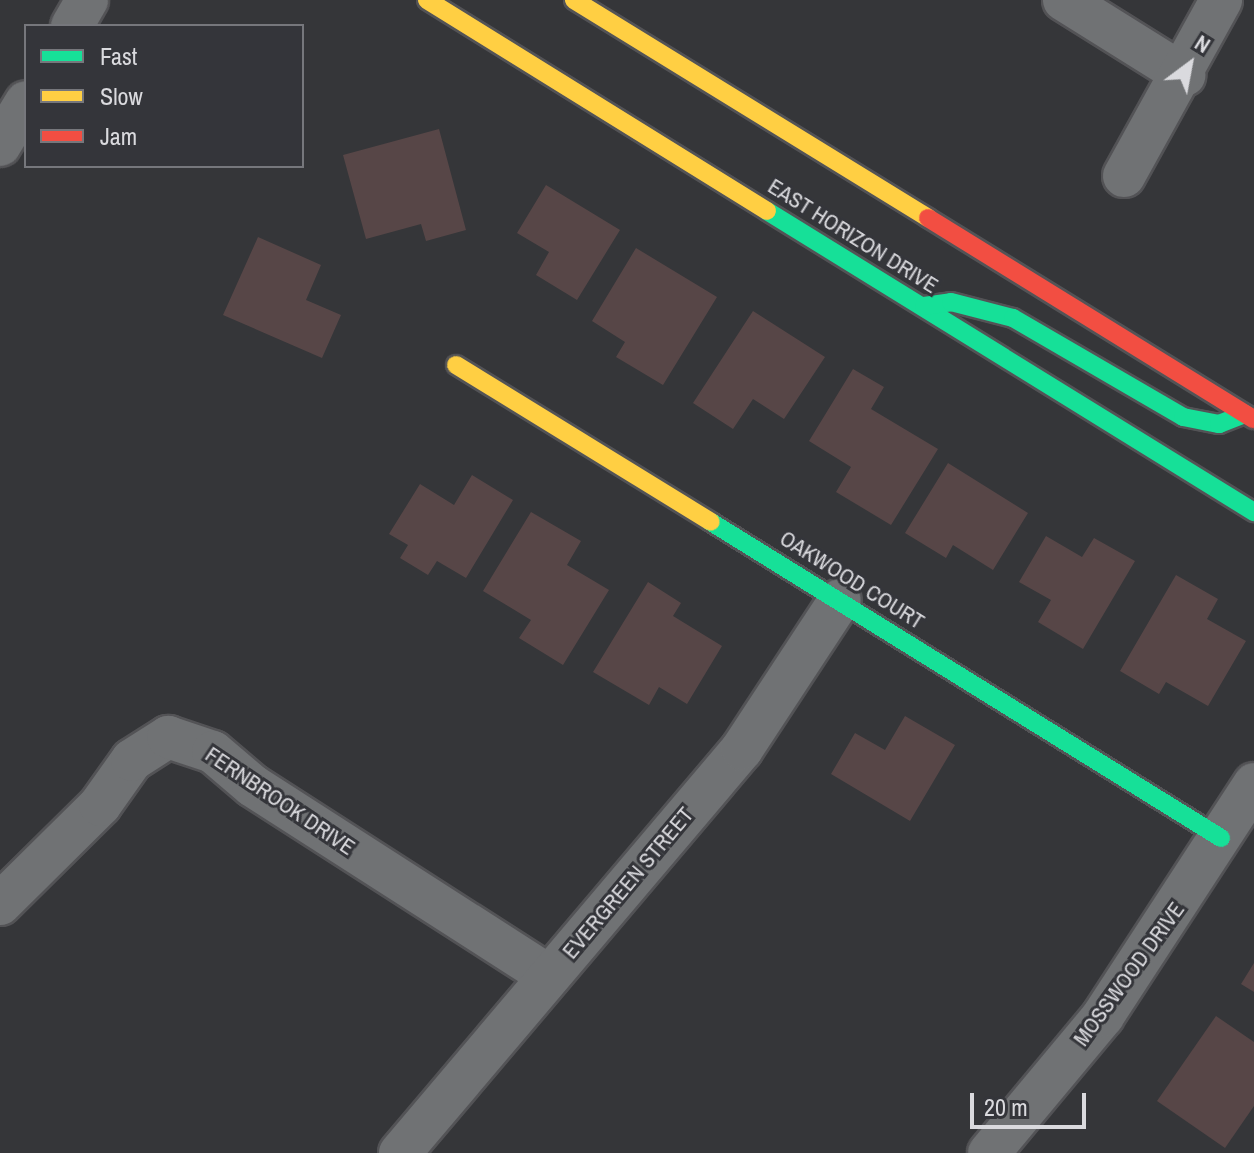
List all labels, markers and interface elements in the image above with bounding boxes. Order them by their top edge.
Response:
legend [24,24,304,168]
north arrow [1150,24,1230,104]
text: N [1189,27,1216,60]
text: Fast [100,40,137,72]
text: Slow [100,80,143,112]
text: Jam [100,120,137,152]
street label: EAST HORIZON DRIVE [763,173,943,299]
street label: OAKWOOD COURT [775,525,929,635]
street label: FERNBROOK DRIVE [200,741,360,861]
street label: EVERGREEN STREET [557,802,699,964]
street label: MOSSWOOD DRIVE [1068,897,1190,1051]
scale bar [974,1077,1090,1127]
text: 20 m [984,1091,1028,1123]

